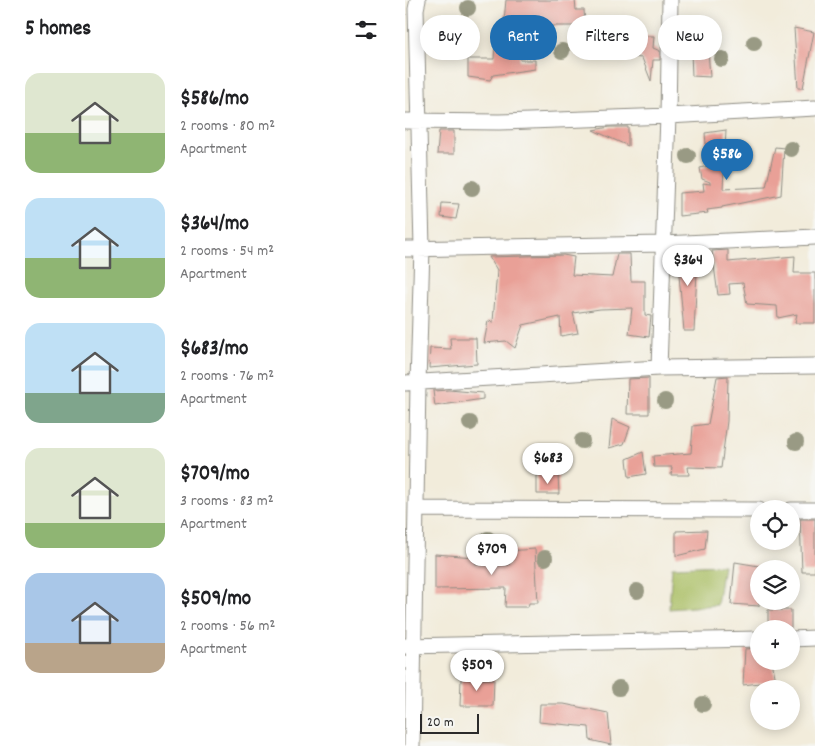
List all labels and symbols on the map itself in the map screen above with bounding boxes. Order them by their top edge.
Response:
pin: $586 [697,138,757,181]
pin: $364 [658,244,718,287]
pin: $683 [518,442,578,485]
pin: $709 [462,534,522,576]
pin: $509 [447,650,507,692]
scale bar [420,711,479,734]

